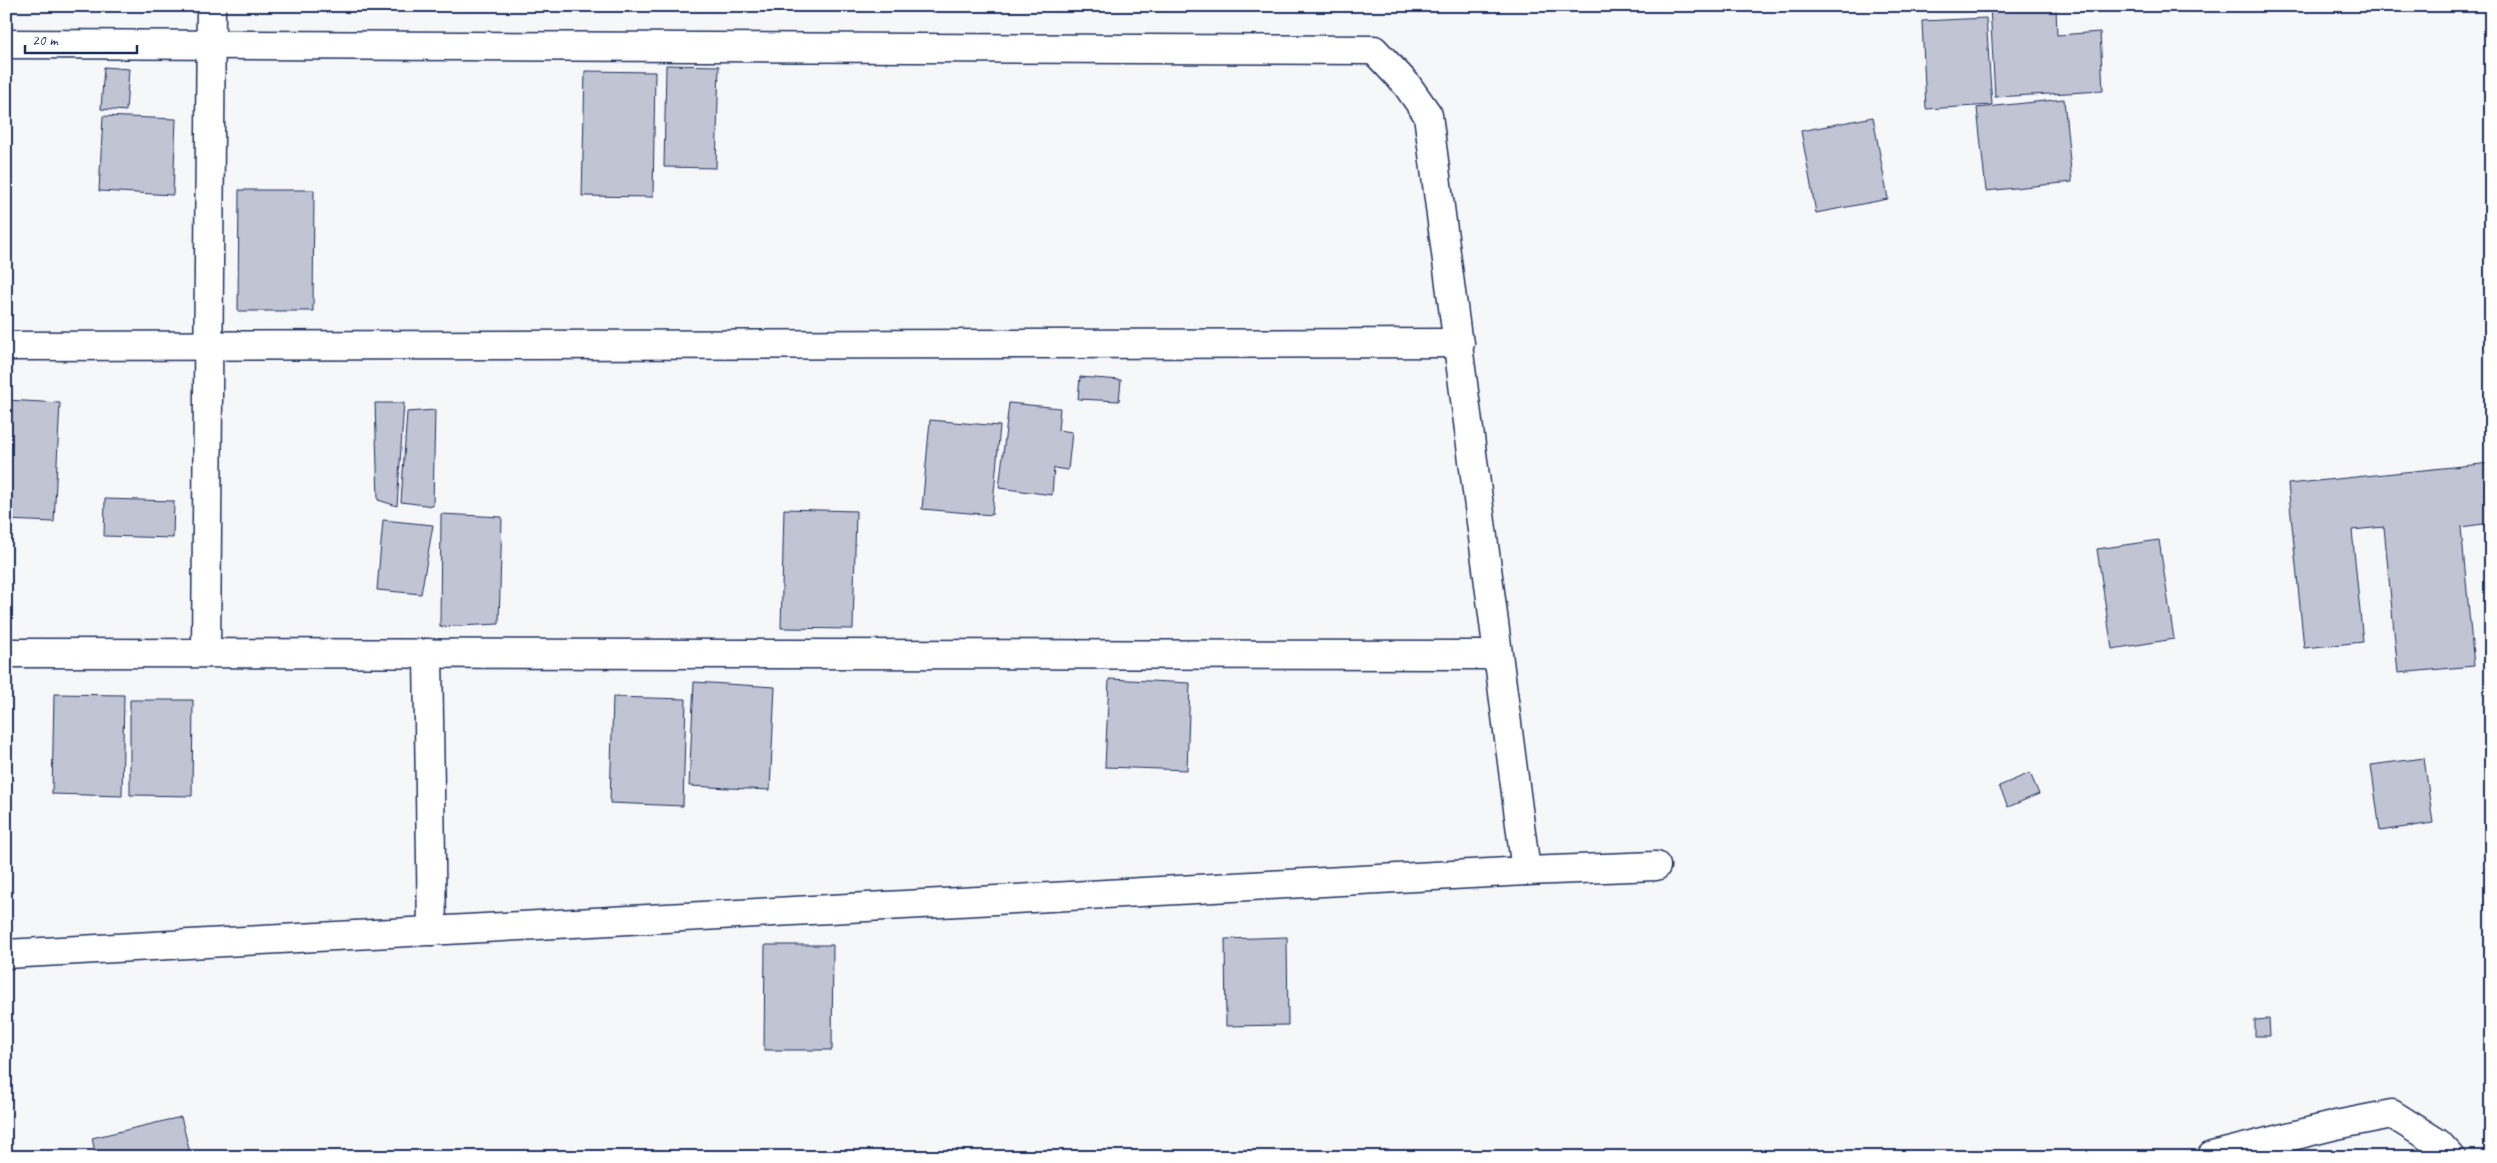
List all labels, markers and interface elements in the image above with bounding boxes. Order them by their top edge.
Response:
scale bar [25,22,138,54]
text: 20 m [32,31,59,50]

